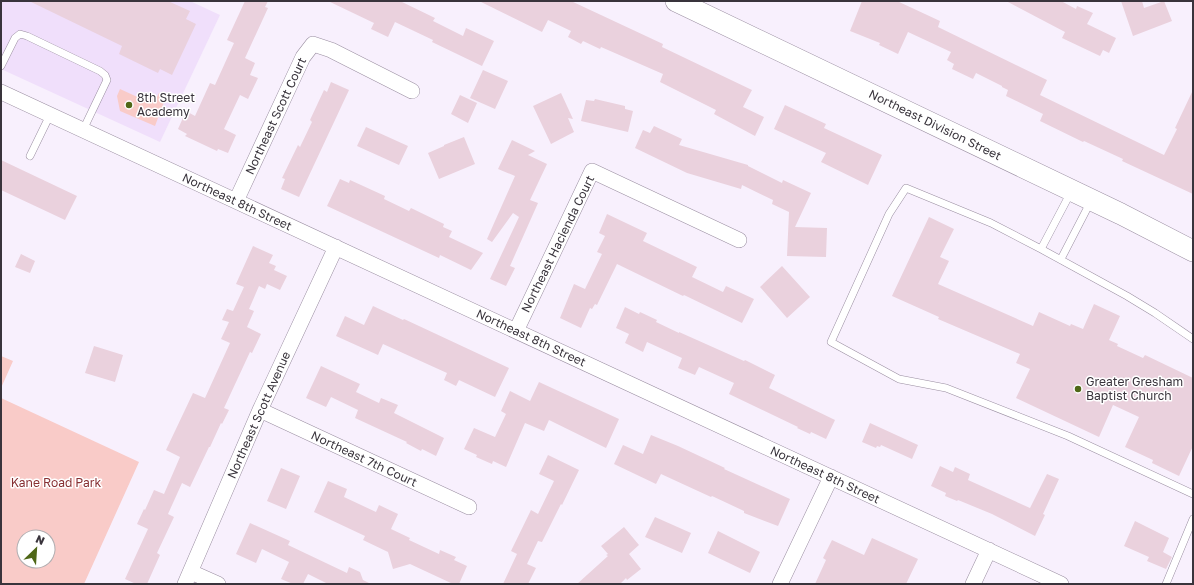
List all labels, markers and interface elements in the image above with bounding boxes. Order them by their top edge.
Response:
street label: Northeast Scott Court [242,55,309,177]
street label: Northeast Division Street [867,86,1004,163]
place label: 8th Street Academy [137,90,195,119]
marker: 8th Street Academy [124,100,134,110]
street label: Northeast 8th Street [180,170,295,234]
street label: Northeast Hacienda Court [518,173,597,315]
street label: Northeast 8th Street [474,306,589,370]
street label: Northeast Scott Avenue [224,349,293,481]
place label: Greater Gresham Baptist Church [1086,374,1183,403]
marker: Greater Gresham Baptist Church [1073,384,1083,394]
street label: Northeast 7th Court [309,427,420,490]
street label: Northeast 8th Street [768,443,883,507]
park label: Kane Road Park [11,475,102,490]
north arrow [16,529,56,569]
text: N [34,532,47,547]

